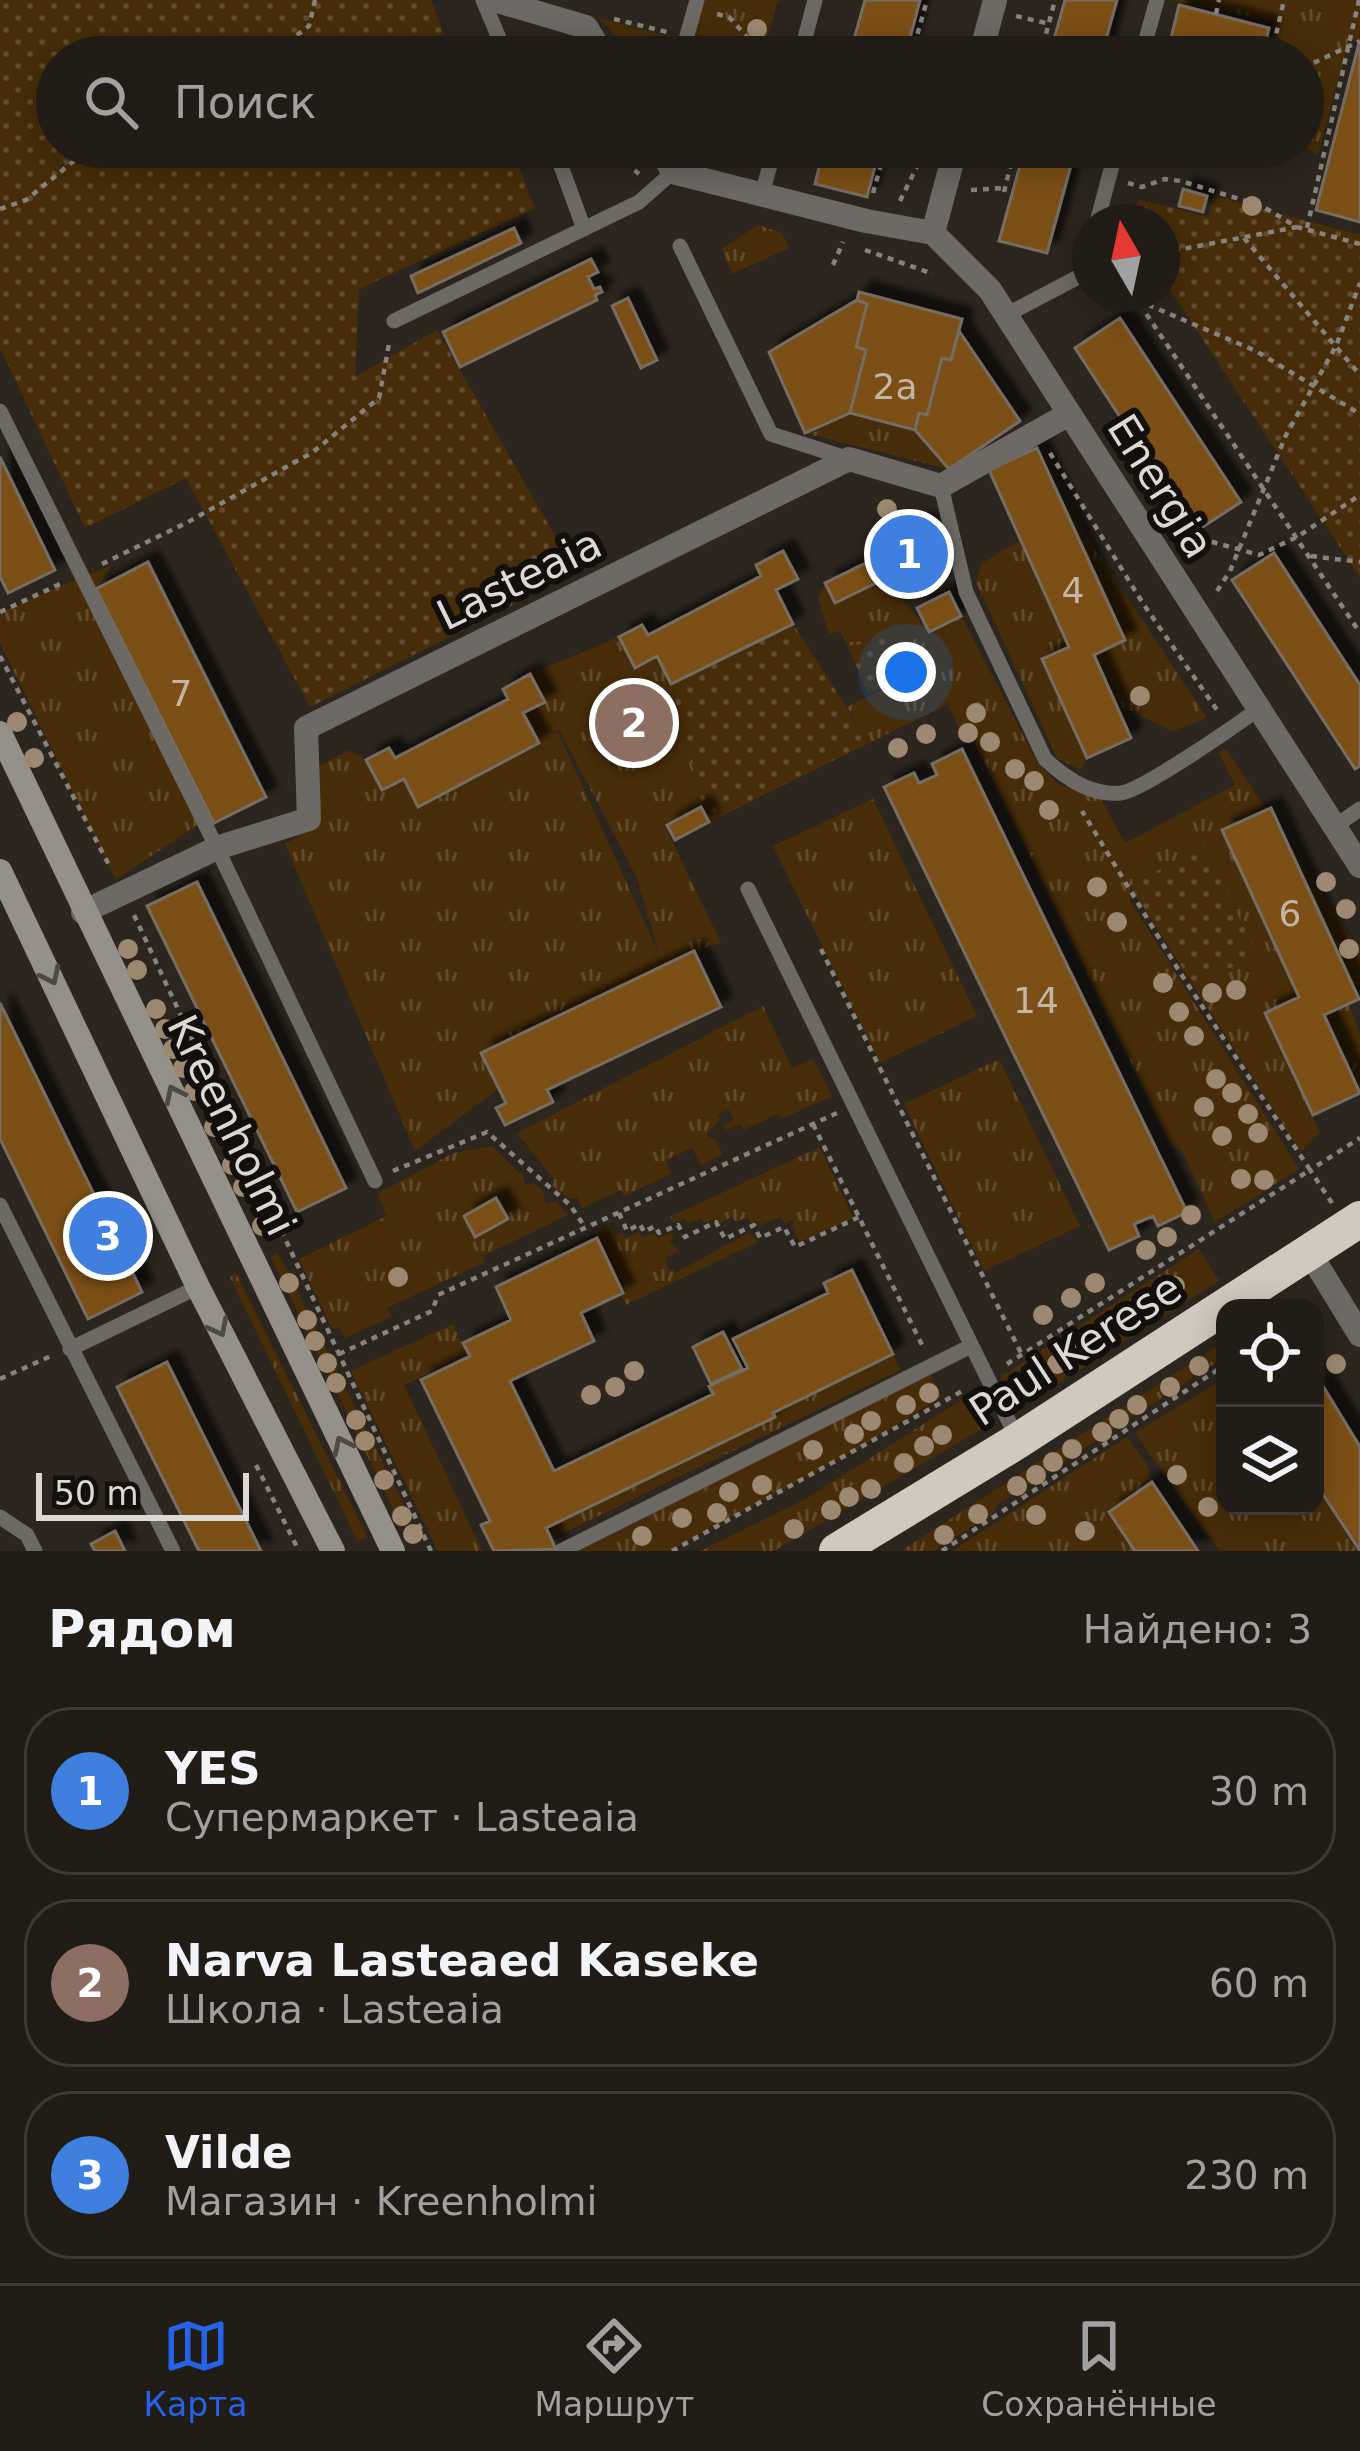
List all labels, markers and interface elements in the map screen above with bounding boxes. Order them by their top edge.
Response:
search box [36,36,1324,168]
icon: search [78,69,144,135]
text: Поиск [174,76,317,129]
north arrow [1072,204,1180,312]
house number: 2a [873,366,917,407]
street label: Energia [1098,406,1224,567]
pin: 1 [870,509,948,599]
street label: Lasteaia [429,519,609,640]
house number: 4 [1062,570,1084,611]
your location [876,642,936,702]
house number: 7 [170,673,192,714]
pin: 2 [595,678,673,768]
house number: 6 [1279,893,1301,934]
one-way arrow [36,964,60,985]
house number: 14 [1013,980,1059,1021]
street label: Kreenholmi [157,1007,306,1243]
one-way arrow [165,1085,188,1106]
pin: 3 [69,1191,147,1281]
street label: Paul Kerese [960,1263,1190,1436]
map controls [1216,1299,1324,1515]
button: locate [1216,1299,1324,1407]
one-way arrow [204,1316,228,1337]
button: layers [1216,1407,1324,1515]
one-way arrow [333,1436,356,1458]
scale bar [36,1467,249,1520]
text: 50 m [54,1474,139,1513]
text: Рядом [48,1600,236,1659]
text: Найдено: 3 [1083,1607,1312,1652]
text: YES [165,1742,261,1795]
text: 1 [76,1769,104,1814]
text: 30 m [1209,1769,1309,1814]
text: Супермаркет · Lasteaia [165,1795,639,1840]
text: Narva Lasteaed Kaseke [165,1934,759,1987]
text: 2 [76,1961,104,2006]
text: 60 m [1209,1961,1309,2006]
text: Школа · Lasteaia [165,1987,504,2032]
text: Vilde [165,2126,293,2179]
text: 3 [76,2153,104,2198]
text: 230 m [1184,2153,1309,2198]
text: Магазин · Kreenholmi [165,2179,597,2224]
tab: Карта [144,2313,248,2424]
tab: Маршрут [535,2313,694,2424]
tab: Сохранённые [981,2313,1216,2424]

